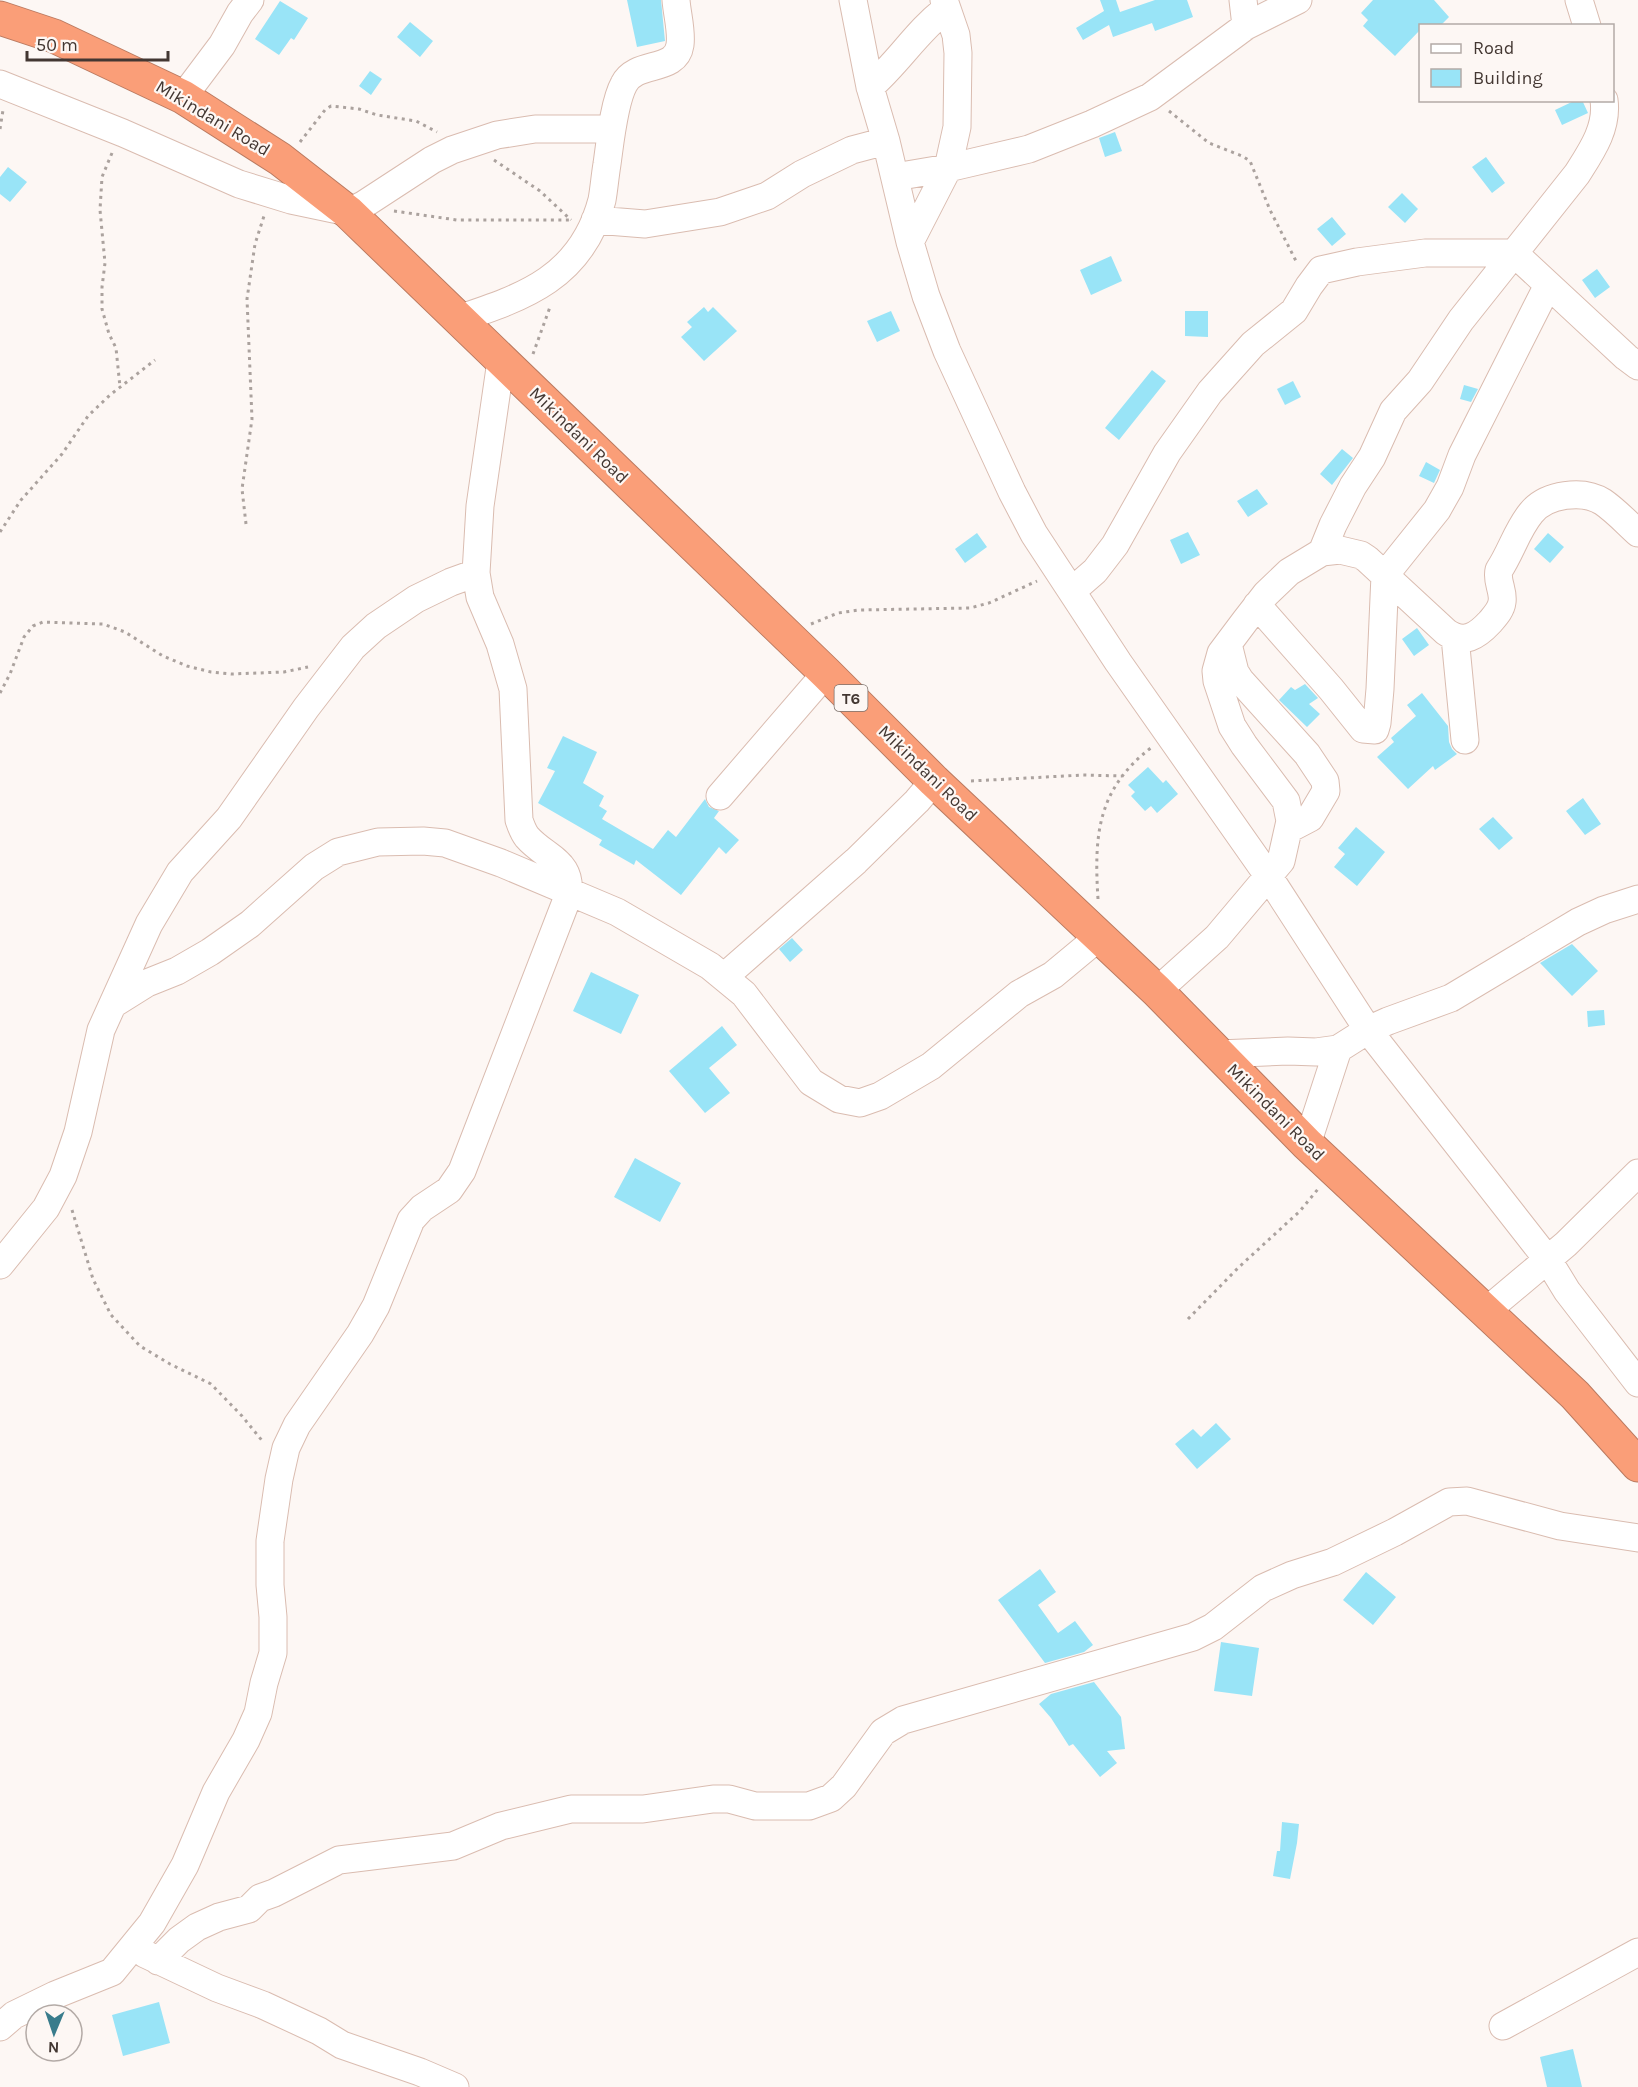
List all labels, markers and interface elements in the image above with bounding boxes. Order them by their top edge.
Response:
scale bar [27,24,168,62]
legend [1419,24,1614,102]
text: 50 m [36,34,78,56]
text: Road [1473,37,1514,59]
text: Building [1473,67,1543,89]
street label: Mikindani Road [152,75,274,161]
street label: Mikindani Road [525,382,633,488]
road number: T6 [834,685,868,711]
street label: Mikindani Road [874,720,982,826]
street label: Mikindani Road [1222,1058,1330,1166]
north arrow [24,2003,84,2063]
text: N [47,2038,60,2057]

